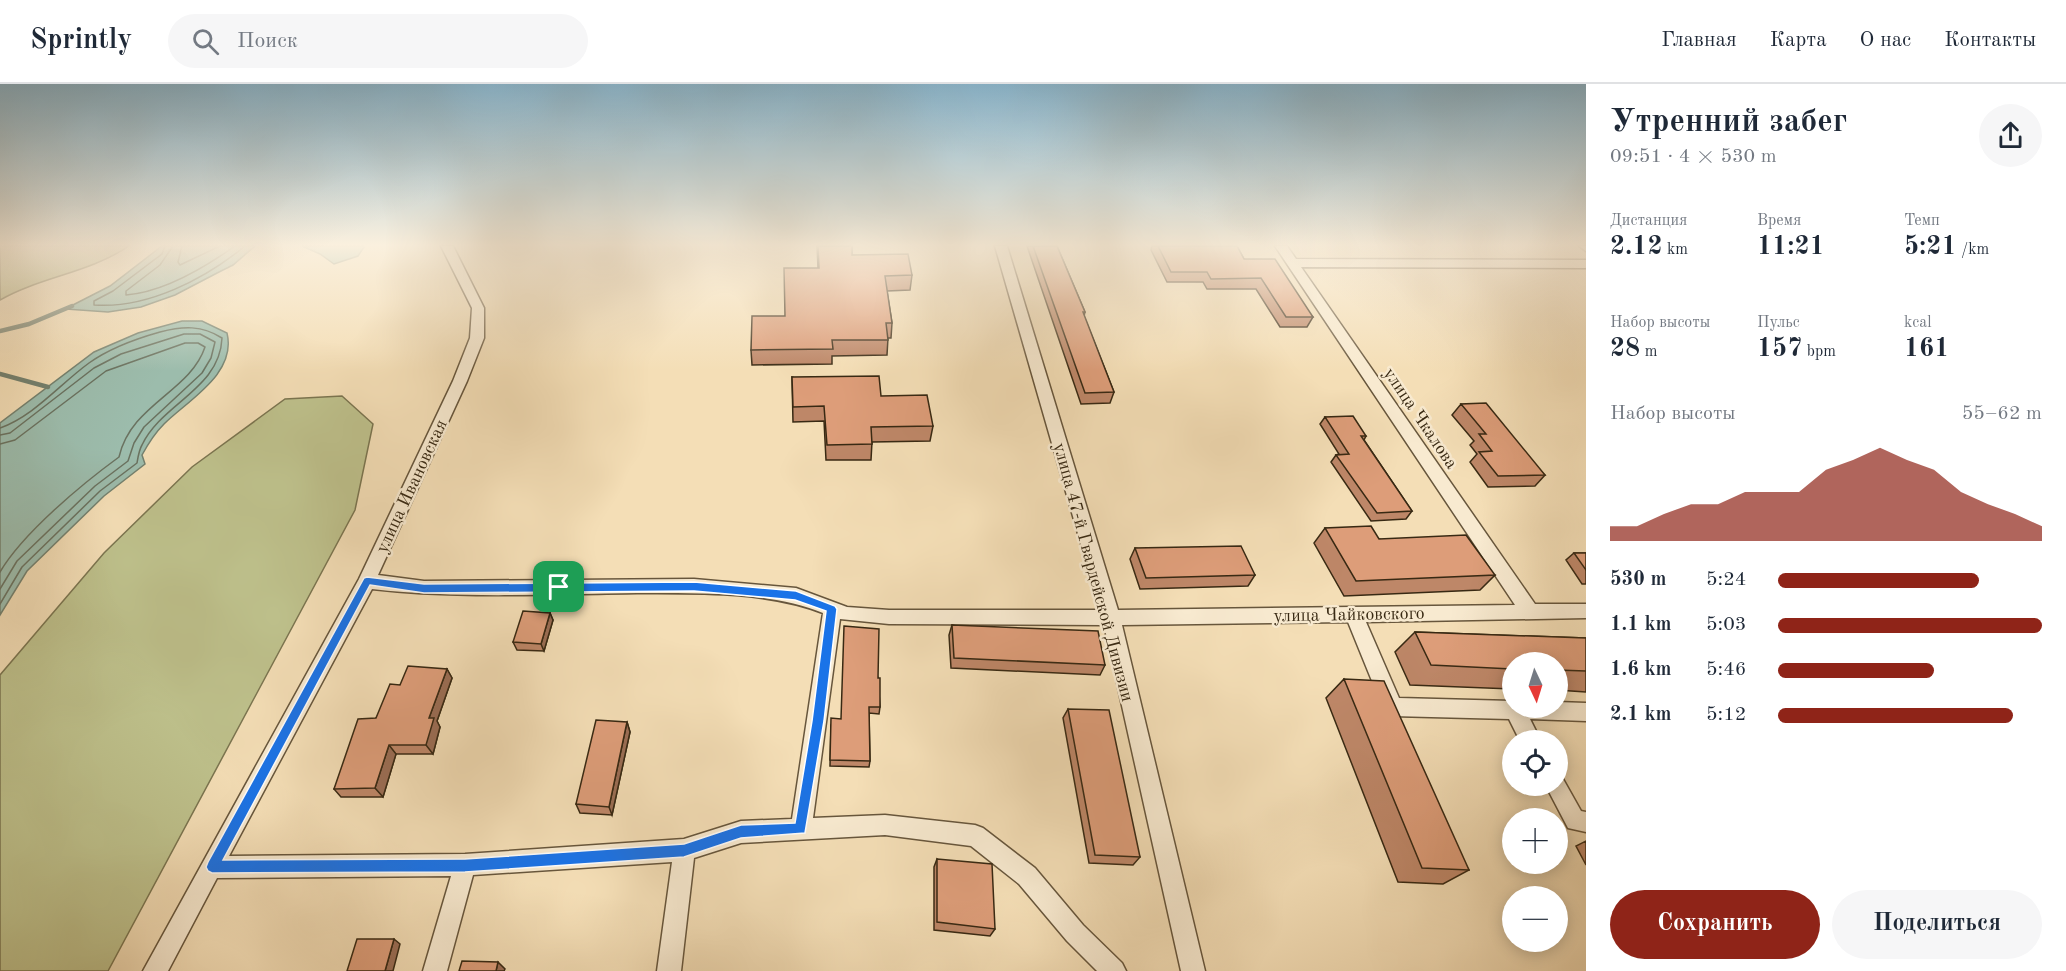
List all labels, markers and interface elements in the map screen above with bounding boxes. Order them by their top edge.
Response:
search box [168,14,588,68]
icon: search [189,25,222,58]
text: Sprintly [30,27,132,55]
text: Поиск [237,30,298,52]
text: Главная [1661,30,1737,51]
text: Карта [1770,30,1827,51]
text: О нас [1860,30,1911,51]
text: Контакты [1944,30,2036,51]
button: share [1979,104,2042,167]
text: Утренний забег [1610,106,1847,139]
text: 09:51 · 4 × 530 m [1610,147,1777,167]
text: Дистанция [1610,213,1687,229]
text: Время [1757,213,1801,229]
text: Темп [1904,213,1940,229]
text: 2.12 [1610,234,1663,260]
text: 11:21 [1757,234,1825,260]
text: 5:21 [1904,234,1957,260]
text: km [1663,242,1688,258]
text: /km [1957,242,1989,258]
text: Набор высоты [1610,315,1710,331]
text: Пульс [1757,315,1800,331]
text: kcal [1904,315,1932,331]
text: 28 [1610,336,1640,362]
text: 157 [1757,336,1802,362]
text: 161 [1904,336,1949,362]
text: m [1640,344,1657,360]
text: bpm [1802,344,1836,360]
street label: улица Чкалова [1380,365,1461,472]
text: Набор высоты [1610,404,1736,424]
text: 55–62 m [1962,404,2042,424]
street label: улица Ивановская [373,417,451,556]
street label: улица 47-й Гвардейской Дивизии [1050,441,1136,704]
pin [533,561,584,612]
icon: arrive [542,570,575,603]
text: 530 m [1610,570,1666,590]
text: 5:24 [1706,570,1746,590]
street label: улица Чайковского [1273,605,1425,625]
text: 1.1 km [1610,615,1672,635]
text: 5:03 [1706,615,1746,635]
north arrow [1502,652,1568,718]
map controls [1502,652,1568,952]
text: 1.6 km [1610,660,1672,680]
text: 5:46 [1706,660,1746,680]
text: 2.1 km [1610,705,1672,725]
text: 5:12 [1706,705,1746,725]
button: locate [1502,730,1568,796]
button: + [1502,808,1568,874]
button: − [1502,886,1568,952]
button: Сохранить [1610,890,1820,959]
button: Поделиться [1832,890,2042,959]

